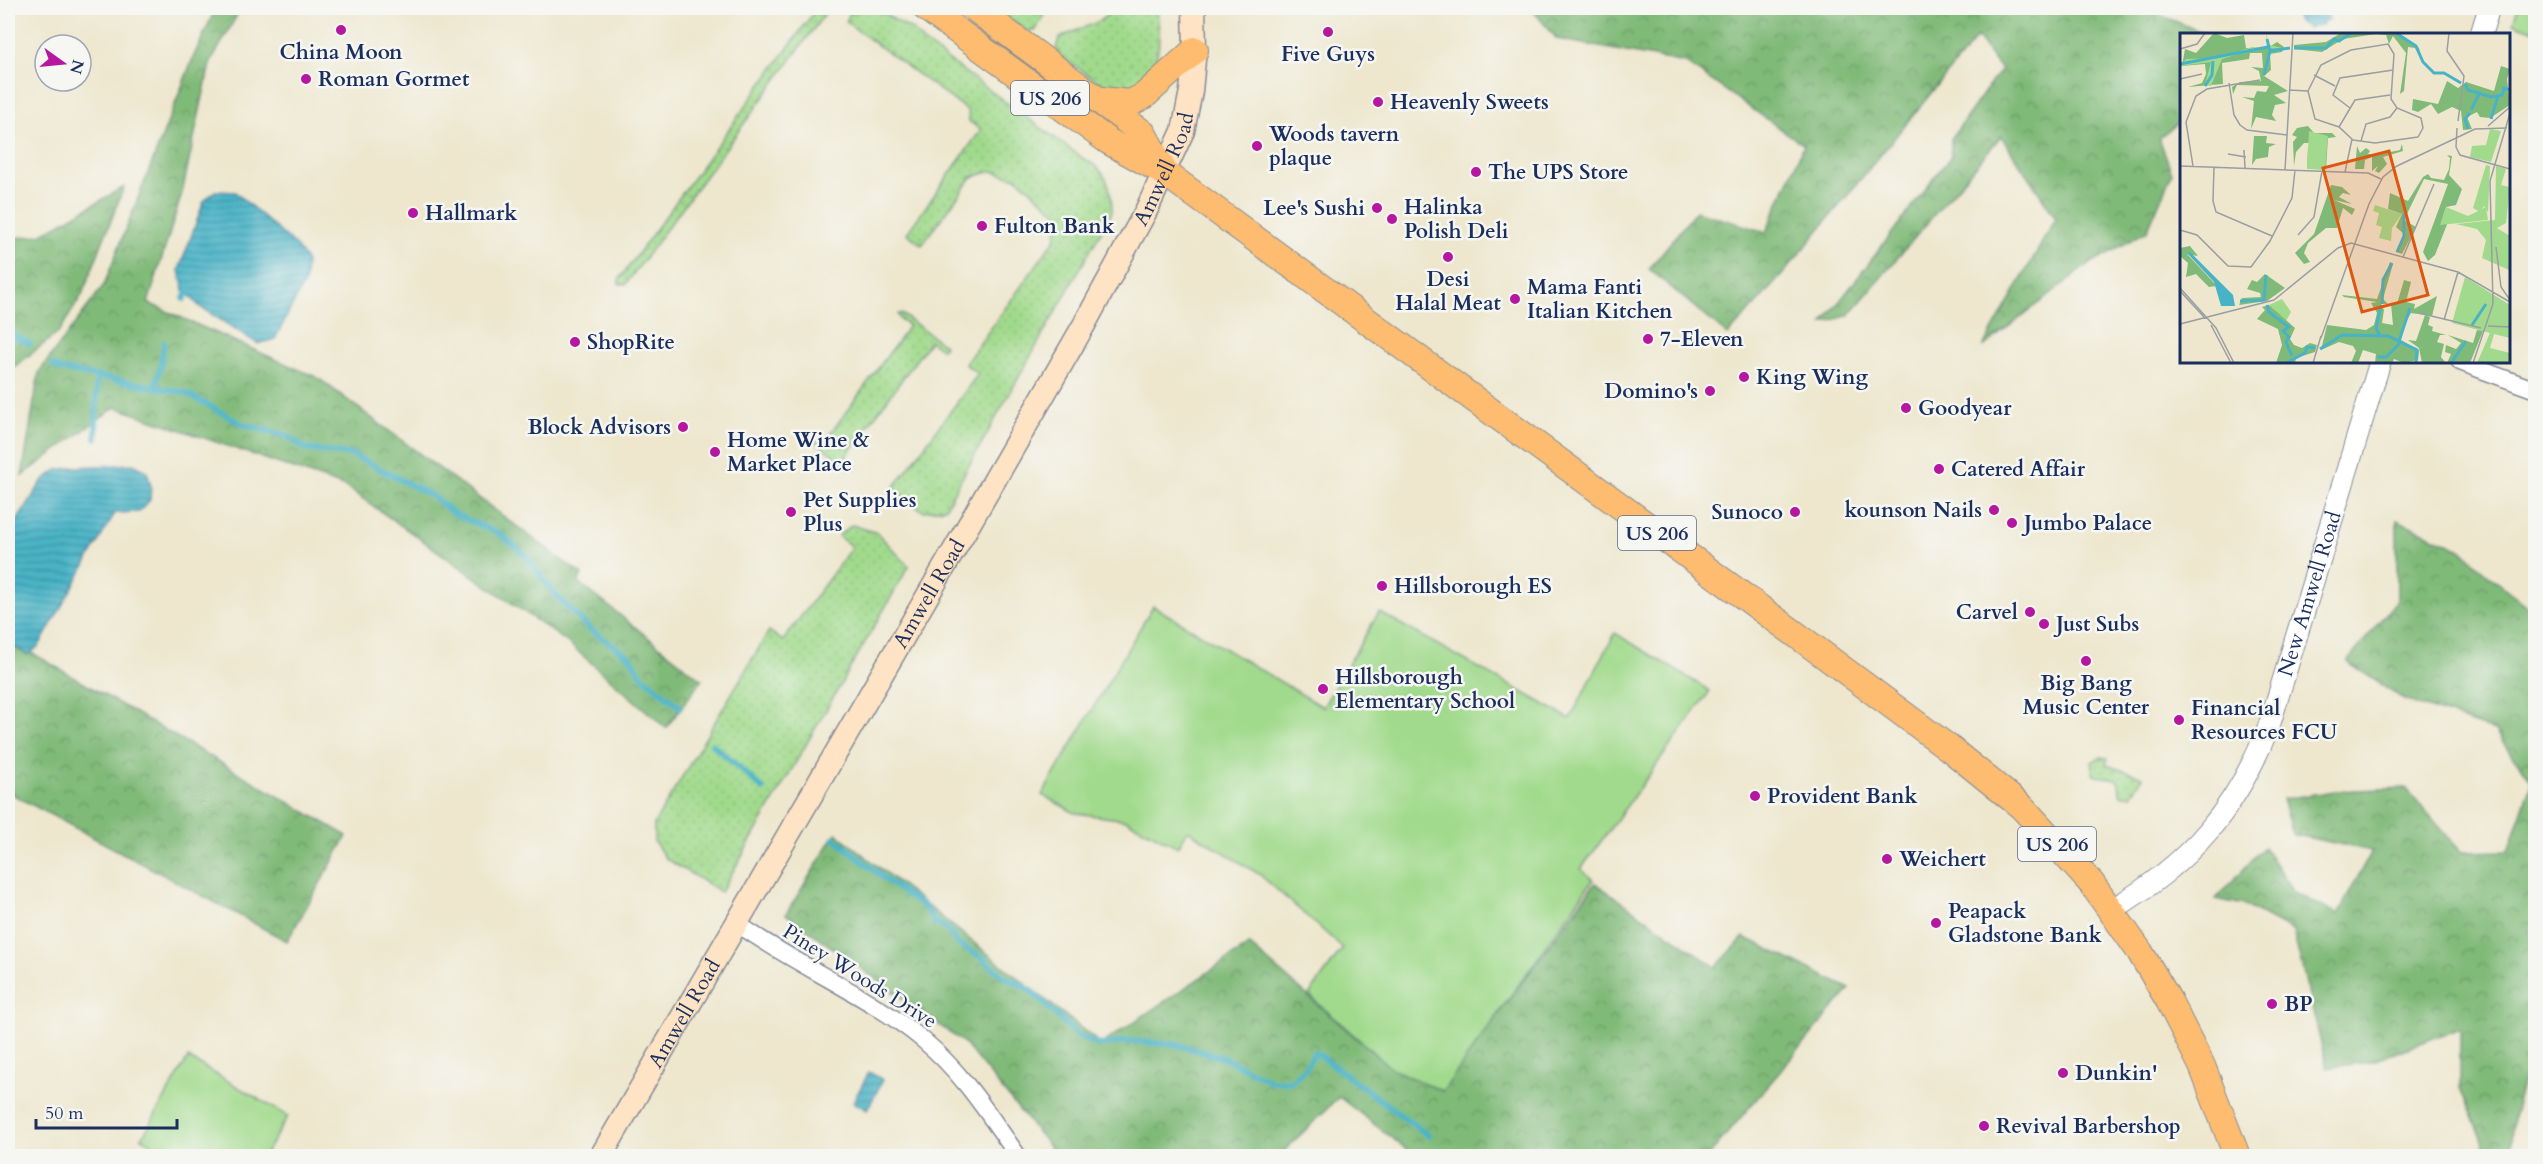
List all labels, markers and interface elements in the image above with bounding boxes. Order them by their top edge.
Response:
marker: China Moon [334,23,348,37]
marker: Five Guys [1321,25,1335,39]
north arrow [33,33,93,93]
inset map [2180,33,2510,363]
place label: China Moon [279,38,403,67]
place label: Five Guys [1281,40,1375,69]
text: N [64,57,89,76]
place label: Roman Gormet [318,65,470,94]
marker: Roman Gormet [299,72,313,86]
road number: US 206 [1011,81,1089,115]
place label: Heavenly Sweets [1390,88,1549,117]
marker: Heavenly Sweets [1371,95,1385,109]
street label: Amwell Road [1127,110,1201,231]
place label: Woods tavern plaque [1268,120,1400,173]
marker: Woods tavern plaque [1250,139,1264,153]
place label: The UPS Store [1488,158,1628,187]
marker: The UPS Store [1469,165,1483,179]
place label: Halinka Polish Deli [1404,193,1509,246]
place label: Lee's Sushi [1263,194,1365,223]
place label: Hallmark [425,199,517,228]
marker: Lee's Sushi [1370,201,1384,215]
marker: Hallmark [406,206,420,220]
place label: Fulton Bank [994,212,1115,241]
marker: Halinka Polish Deli [1385,212,1399,226]
marker: Fulton Bank [975,219,989,233]
marker: Desi Halal Meat [1441,250,1455,264]
place label: Desi Halal Meat [1395,265,1501,318]
place label: Mama Fanti Italian Kitchen [1527,273,1673,326]
marker: Mama Fanti Italian Kitchen [1508,292,1522,306]
place label: 7-Eleven [1660,325,1744,354]
place label: ShopRite [587,328,675,357]
marker: 7-Eleven [1641,332,1655,346]
marker: ShopRite [568,335,582,349]
place label: King Wing [1756,363,1868,392]
marker: King Wing [1737,370,1751,384]
place label: Domino's [1604,377,1698,406]
marker: Domino's [1703,384,1717,398]
place label: Goodyear [1918,394,2012,423]
marker: Goodyear [1899,401,1913,415]
place label: Block Advisors [527,413,671,442]
marker: Block Advisors [676,420,690,434]
place label: Home Wine & Market Place [727,426,870,479]
marker: Home Wine & Market Place [708,445,722,459]
place label: Catered Affair [1951,455,2086,484]
marker: Catered Affair [1932,462,1946,476]
place label: Pet Supplies Plus [803,486,917,539]
place label: kounson Nails [1845,496,1982,525]
place label: Sunoco [1711,498,1783,527]
marker: kounson Nails [1987,503,2001,517]
marker: Pet Supplies Plus [784,505,798,519]
marker: Sunoco [1788,505,1802,519]
street label: New Amwell Road [2271,508,2349,680]
place label: Jumbo Palace [2021,509,2152,538]
road number: US 206 [1618,516,1696,550]
marker: Jumbo Palace [2005,516,2019,530]
street label: Amwell Road [886,534,972,654]
place label: Hillsborough ES [1394,572,1552,601]
marker: Hillsborough ES [1375,579,1389,593]
place label: Carvel [1956,598,2018,627]
marker: Carvel [2023,605,2037,619]
place label: Just Subs [2053,610,2139,639]
marker: Just Subs [2037,617,2051,631]
marker: Big Bang Music Center [2079,654,2093,668]
place label: Hillsborough Elementary School [1335,663,1515,716]
place label: Big Bang Music Center [2023,669,2150,722]
marker: Hillsborough Elementary School [1316,682,1330,696]
place label: Financial Resources FCU [2191,694,2337,747]
marker: Financial Resources FCU [2172,713,2186,727]
place label: Provident Bank [1767,782,1918,811]
marker: Provident Bank [1748,789,1762,803]
road number: US 206 [2018,827,2096,861]
place label: Weichert [1898,845,1986,874]
marker: Weichert [1880,852,1894,866]
place label: Peapack Gladstone Bank [1948,897,2102,950]
marker: Peapack Gladstone Bank [1929,916,1943,930]
street label: Piney Woods Drive [777,917,942,1036]
street label: Amwell Road [641,954,728,1074]
place label: BP [2284,990,2313,1019]
marker: BP [2265,997,2279,1011]
place label: Dunkin' [2075,1059,2158,1088]
marker: Dunkin' [2056,1066,2070,1080]
scale bar [36,1092,177,1130]
text: 50 m [45,1101,84,1126]
place label: Revival Barbershop [1996,1112,2181,1141]
marker: Revival Barbershop [1977,1119,1991,1133]

